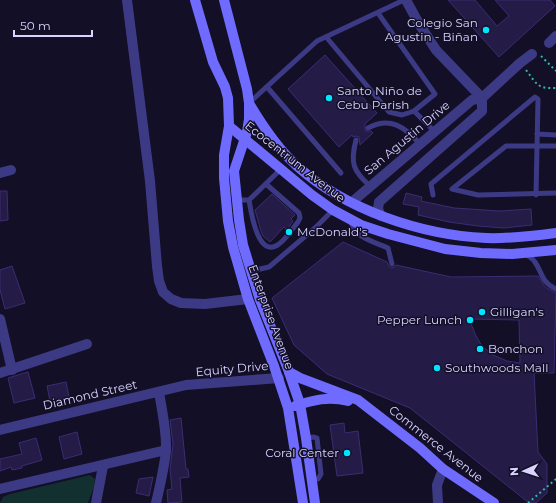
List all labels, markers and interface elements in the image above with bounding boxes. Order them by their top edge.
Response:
scale bar [14,12,92,38]
place label: Colegio San Agustin - Biñan [385,15,478,44]
text: 50 m [20,18,51,33]
marker: Colegio San Agustin - Biñan [481,25,491,35]
place label: Santo Niño de Cebu Parish [337,83,422,112]
marker: Santo Niño de Cebu Parish [324,93,334,103]
street label: San Agustin Drive [361,97,453,178]
street label: Ecocentrum Avenue [242,118,348,205]
place label: McDonald's [297,224,368,239]
marker: McDonald's [284,227,294,237]
street label: Enterprise Avenue [246,262,297,371]
place label: Gilligan's [490,304,544,319]
marker: Gilligan's [477,307,487,317]
place label: Pepper Lunch [377,312,462,327]
marker: Pepper Lunch [465,315,475,325]
place label: Bonchon [488,341,543,356]
marker: Bonchon [475,344,485,354]
street label: Equity Drive [195,358,269,379]
place label: Southwoods Mall [445,360,548,375]
marker: Southwoods Mall [432,363,442,373]
street label: Diamond Street [41,376,139,413]
street label: Commerce Avenue [386,402,486,485]
place label: Coral Center [265,445,339,460]
marker: Coral Center [342,448,352,458]
north arrow [504,451,544,491]
text: N [507,467,521,476]

